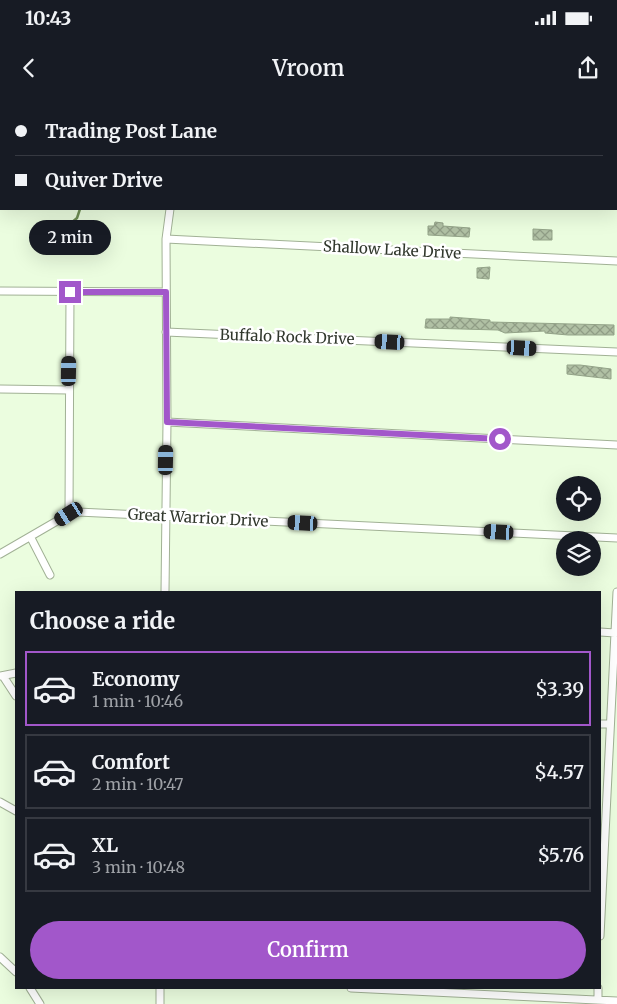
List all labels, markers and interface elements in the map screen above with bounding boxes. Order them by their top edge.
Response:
text: 10:43 [25,6,71,30]
icon: back [15,54,43,82]
text: Vroom [273,54,344,82]
icon: share [574,54,602,82]
text: Trading Post Lane [45,119,217,143]
text: Quiver Drive [45,168,163,192]
callout: 2 min [29,220,111,254]
text: 2 min [47,227,93,247]
street label: Shallow Lake Drive [322,236,462,263]
route end [59,281,81,303]
street label: Buffalo Rock Drive [219,325,355,348]
car [374,334,405,350]
car [506,340,537,356]
car [61,356,76,386]
route start [489,428,511,450]
car [158,445,173,475]
map controls [556,476,601,576]
button: locate [556,476,601,521]
car [52,500,85,528]
street label: Great Warrior Drive [127,504,269,531]
car [287,515,318,531]
car [483,524,514,540]
button: layers [556,531,601,576]
text: Choose a ride [30,607,175,635]
icon: car [32,666,77,711]
text: Economy [92,667,180,691]
text: $3.39 [535,677,584,701]
text: 1 min · 10:46 [92,691,183,711]
icon: car [32,749,77,794]
text: Comfort [92,750,170,774]
text: $4.57 [534,760,584,784]
text: 2 min · 10:47 [92,774,183,794]
icon: car [32,832,77,877]
text: XL [92,833,118,857]
text: $5.76 [538,843,584,867]
text: 3 min · 10:48 [92,857,185,877]
button: Confirm [30,921,586,979]

